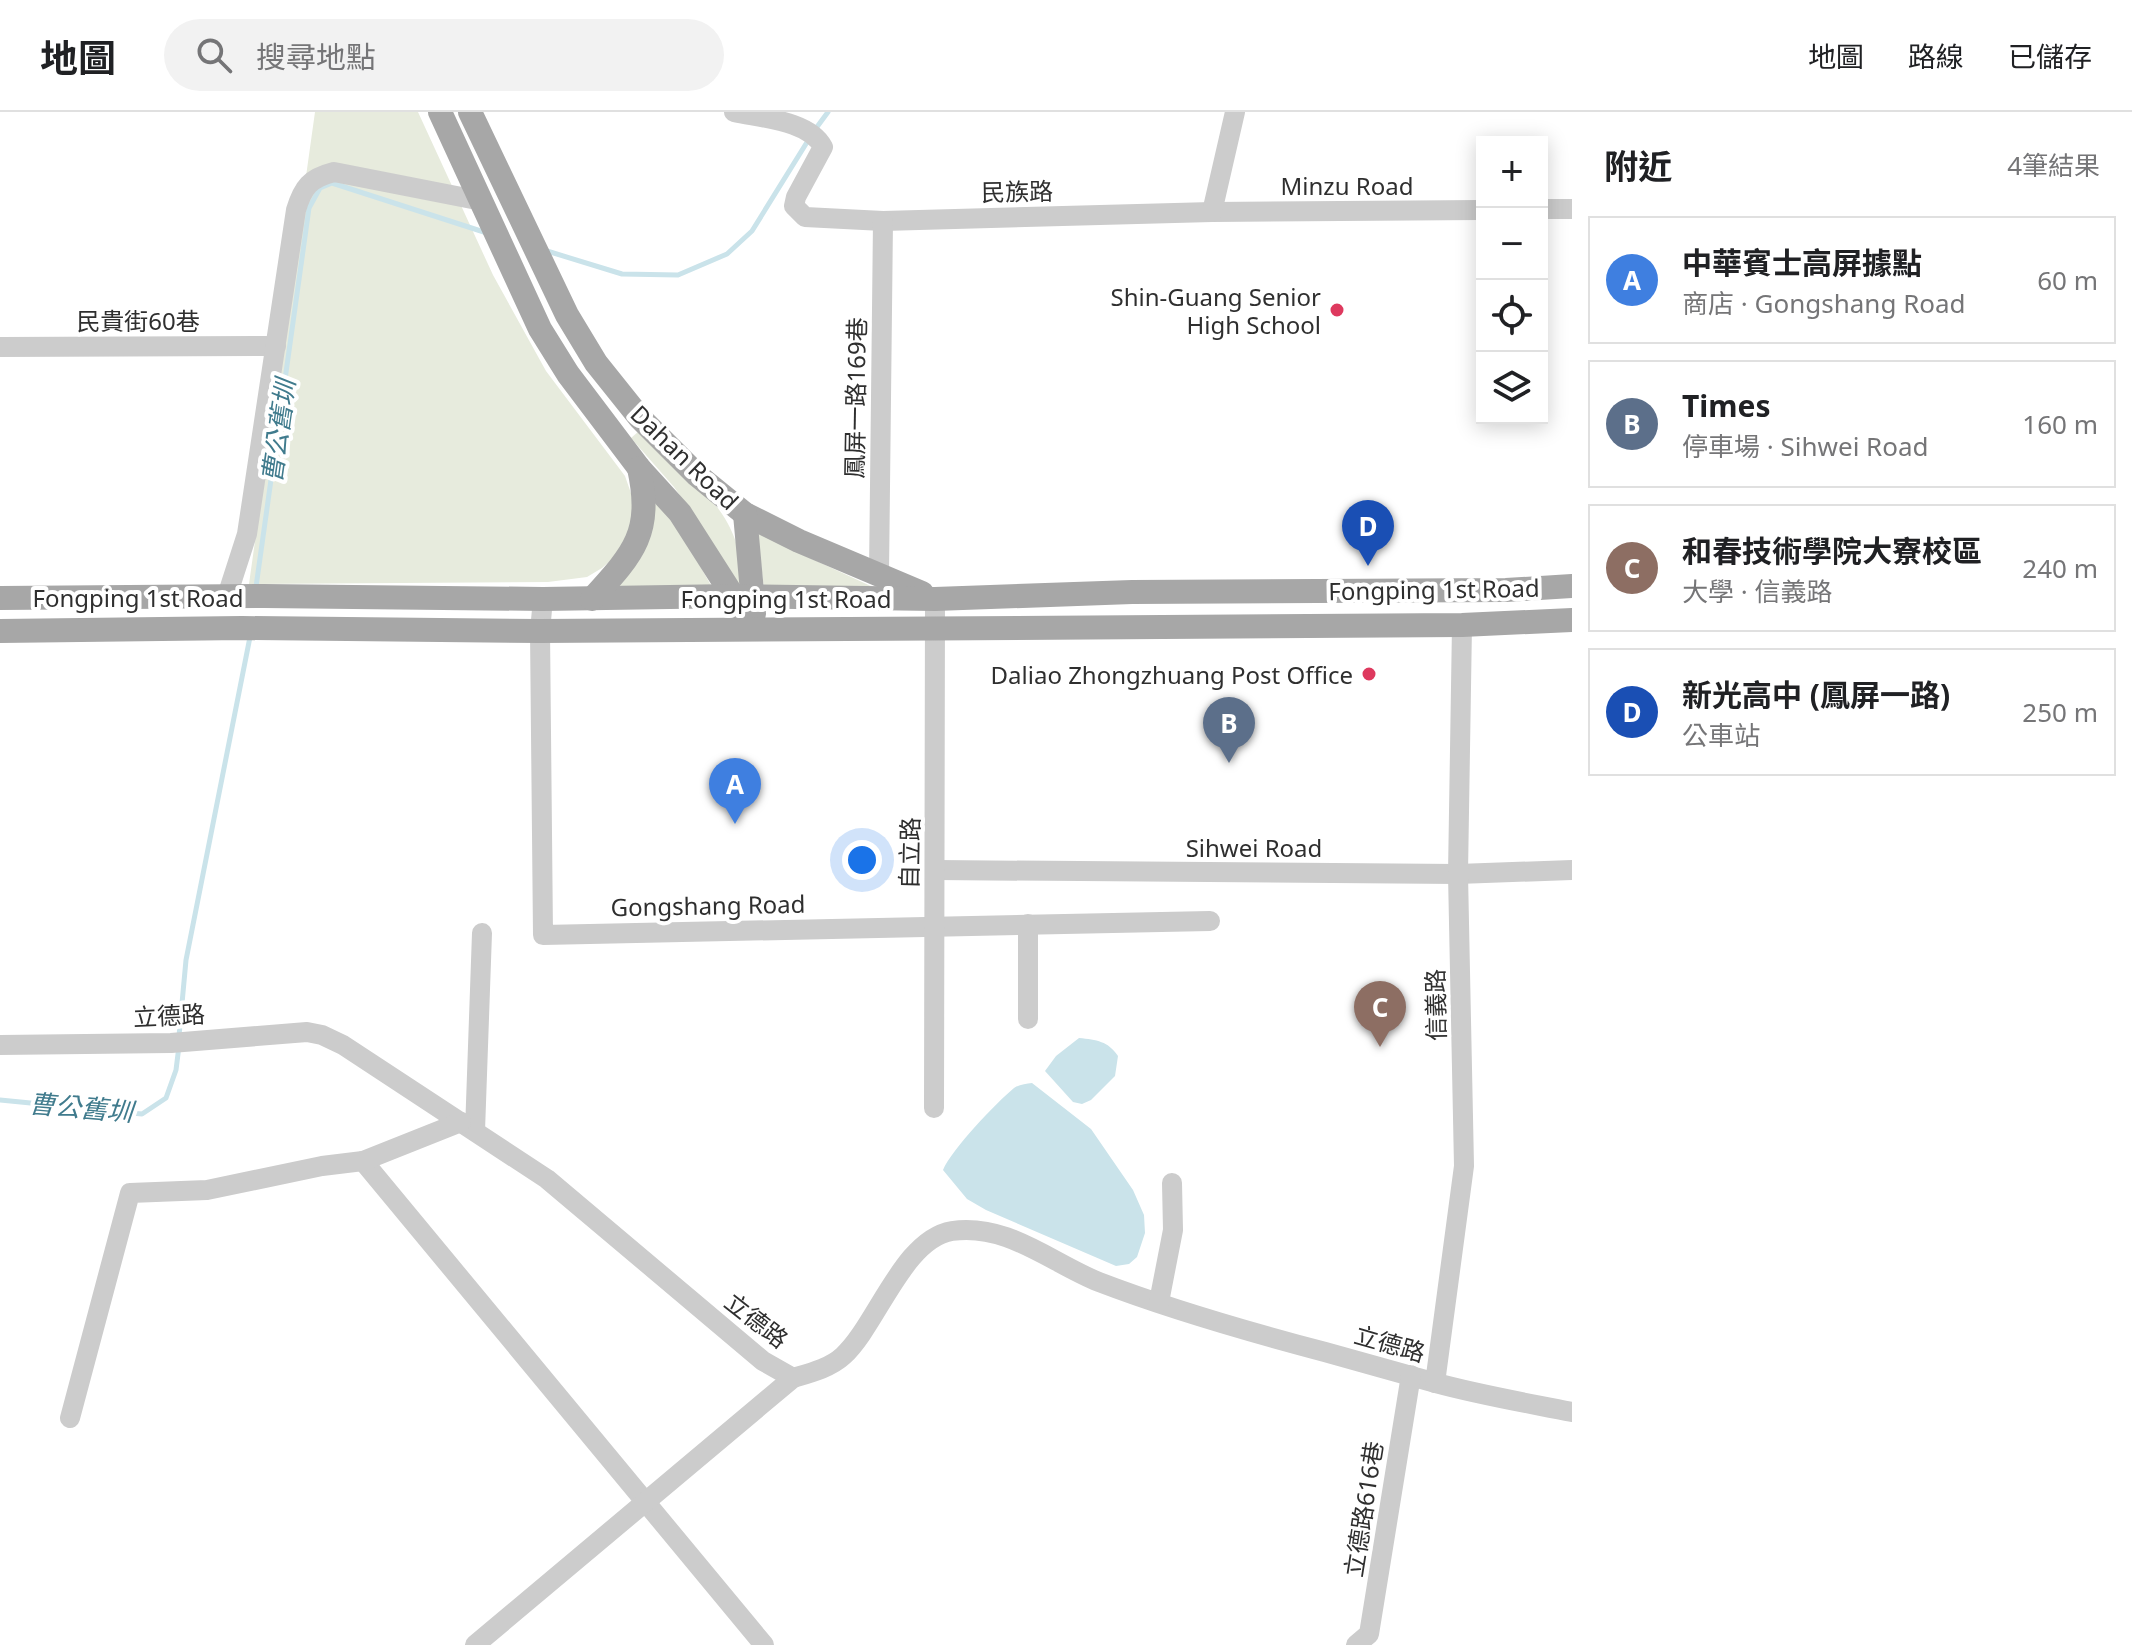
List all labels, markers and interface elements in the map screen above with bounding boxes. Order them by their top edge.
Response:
search box [164,19,724,91]
text: 地圖 [40,31,116,83]
icon: search [192,33,236,77]
text: 搜尋地點 [256,36,376,77]
text: 地圖 [1808,37,1864,75]
text: 路線 [1908,37,1964,75]
text: 已儲存 [2008,37,2092,75]
map controls [1476,136,1548,424]
button: + [1476,136,1548,208]
text: 附近 [1604,143,1672,189]
text: 4筆結果 [2007,147,2100,183]
street label: Minzu Road [1281,169,1413,202]
street label: 民族路 [981,174,1053,208]
button: − [1476,208,1548,280]
text: 中華賓士高屏據點 [1682,242,1922,283]
text: A [1623,262,1641,298]
text: 60 m [2037,262,2098,298]
place label: Shin-Guang Senior High School [1110,280,1321,341]
button: locate [1476,280,1548,352]
text: 商店 · Gongshang Road [1682,285,1966,321]
marker: Shin-Guang Senior High School [1328,301,1346,319]
street label: 民貴街60巷 [76,304,200,337]
street label: 鳳屏一路169巷 [837,317,873,479]
button: layers [1476,352,1548,424]
water label: 曹公舊圳 [253,373,304,485]
text: Times [1682,385,1771,426]
street label: Dahan Road [624,397,746,517]
text: B [1623,406,1641,442]
text: 160 m [2022,406,2098,442]
text: 停車場 · Sihwei Road [1682,428,1929,464]
pin: D [1342,500,1394,566]
text: 和春技術學院大寮校區 [1682,530,1982,571]
text: C [1624,550,1640,586]
text: 240 m [2022,550,2098,586]
street label: Fongping 1st Road [1328,571,1540,607]
text: 大學 · 信義路 [1682,573,1833,609]
street label: Fongping 1st Road [32,581,244,614]
street label: Fongping 1st Road [680,582,892,615]
place label: Daliao Zhongzhuang Post Office [991,658,1353,691]
marker: Daliao Zhongzhuang Post Office [1360,665,1378,683]
text: 新光高中 (鳳屏一路) [1682,674,1950,715]
text: D [1622,694,1642,730]
text: 250 m [2022,694,2098,730]
pin: B [1203,697,1255,763]
text: 公車站 [1682,717,1760,753]
pin: A [709,758,761,824]
street label: 自立路 [892,817,926,889]
street label: Sihwei Road [1186,831,1322,864]
your location [842,840,882,880]
street label: Gongshang Road [610,887,806,923]
street label: 信義路 [1418,969,1452,1041]
pin: C [1354,981,1406,1047]
street label: 立德路 [132,997,206,1033]
water label: 曹公舊圳 [28,1085,138,1130]
street label: 立德路 [718,1285,796,1355]
street label: 立德路 [1351,1317,1429,1369]
street label: 立德路616巷 [1336,1439,1390,1579]

